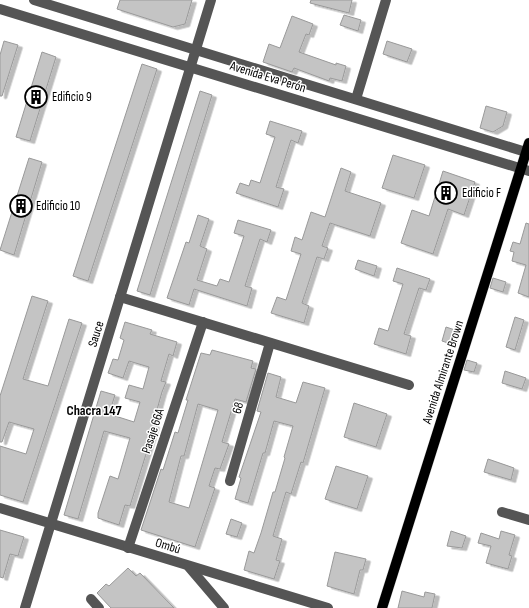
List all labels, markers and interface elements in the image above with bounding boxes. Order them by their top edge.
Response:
street label: Avenida Eva Perón [227,58,308,96]
building icon: Edificio 9 [23,84,49,110]
place label: Edificio 9 [52,89,92,105]
building icon: Edificio F [433,180,459,206]
place label: Edificio F [462,185,501,201]
building icon: Edificio 10 [8,193,34,219]
place label: Edificio 10 [36,198,80,214]
street label: Avenida Almirante Brown [418,318,467,427]
street label: Sauce [84,319,108,349]
street label: 68 [229,400,247,416]
district label: Chacra 147 [66,402,122,419]
street label: Pasaje 66A [138,406,168,456]
street label: Ombú [153,535,183,557]

